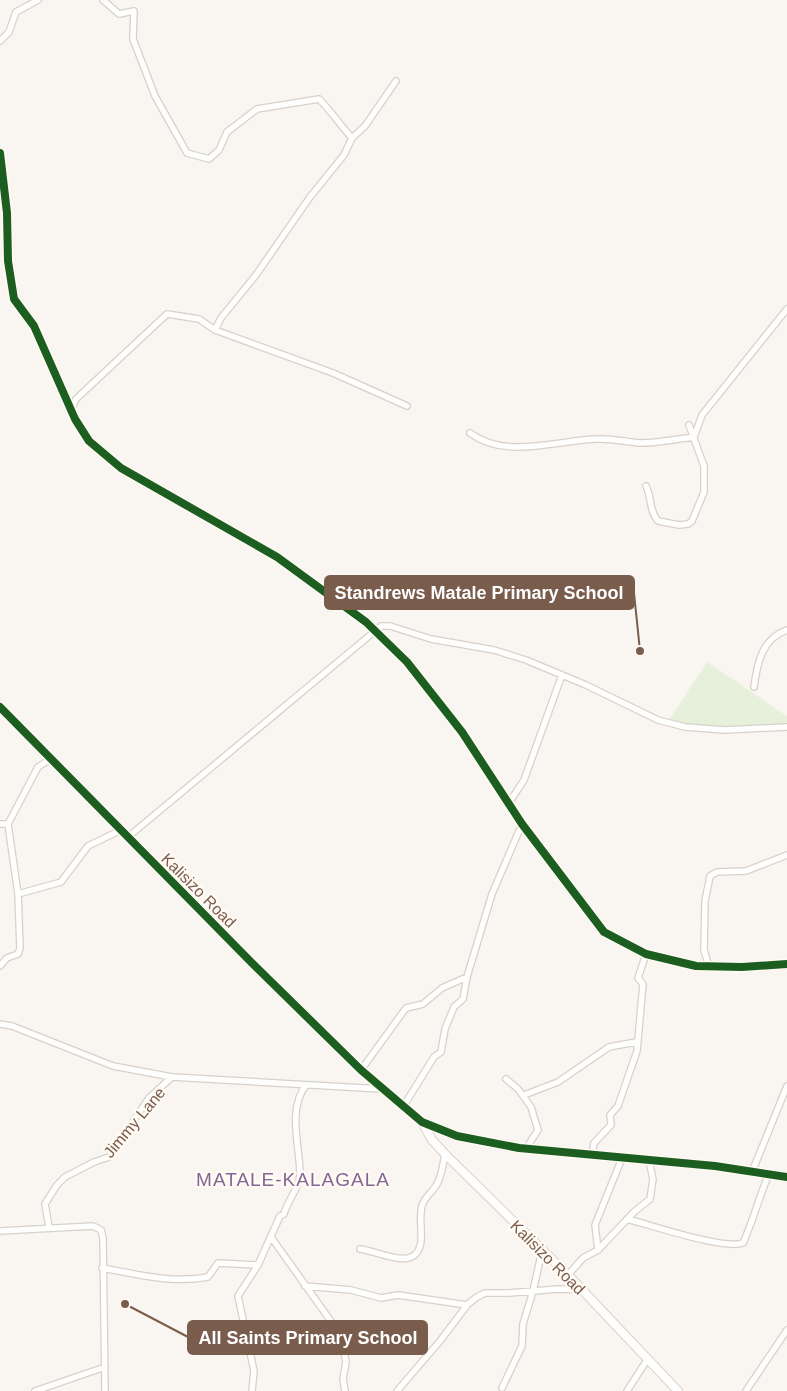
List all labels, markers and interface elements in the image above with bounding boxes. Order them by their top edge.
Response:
callout: Standrews Matale Primary School [325,576,634,609]
text: Standrews Matale Primary School [334,583,624,603]
street label: Kalisizo Road [158,850,239,931]
street label: Jimmy Lane [100,1084,169,1161]
district label: MATALE-KALAGALA [196,1169,390,1190]
street label: Kalisizo Road [507,1217,588,1298]
callout: All Saints Primary School [188,1321,427,1354]
text: All Saints Primary School [198,1328,418,1348]

